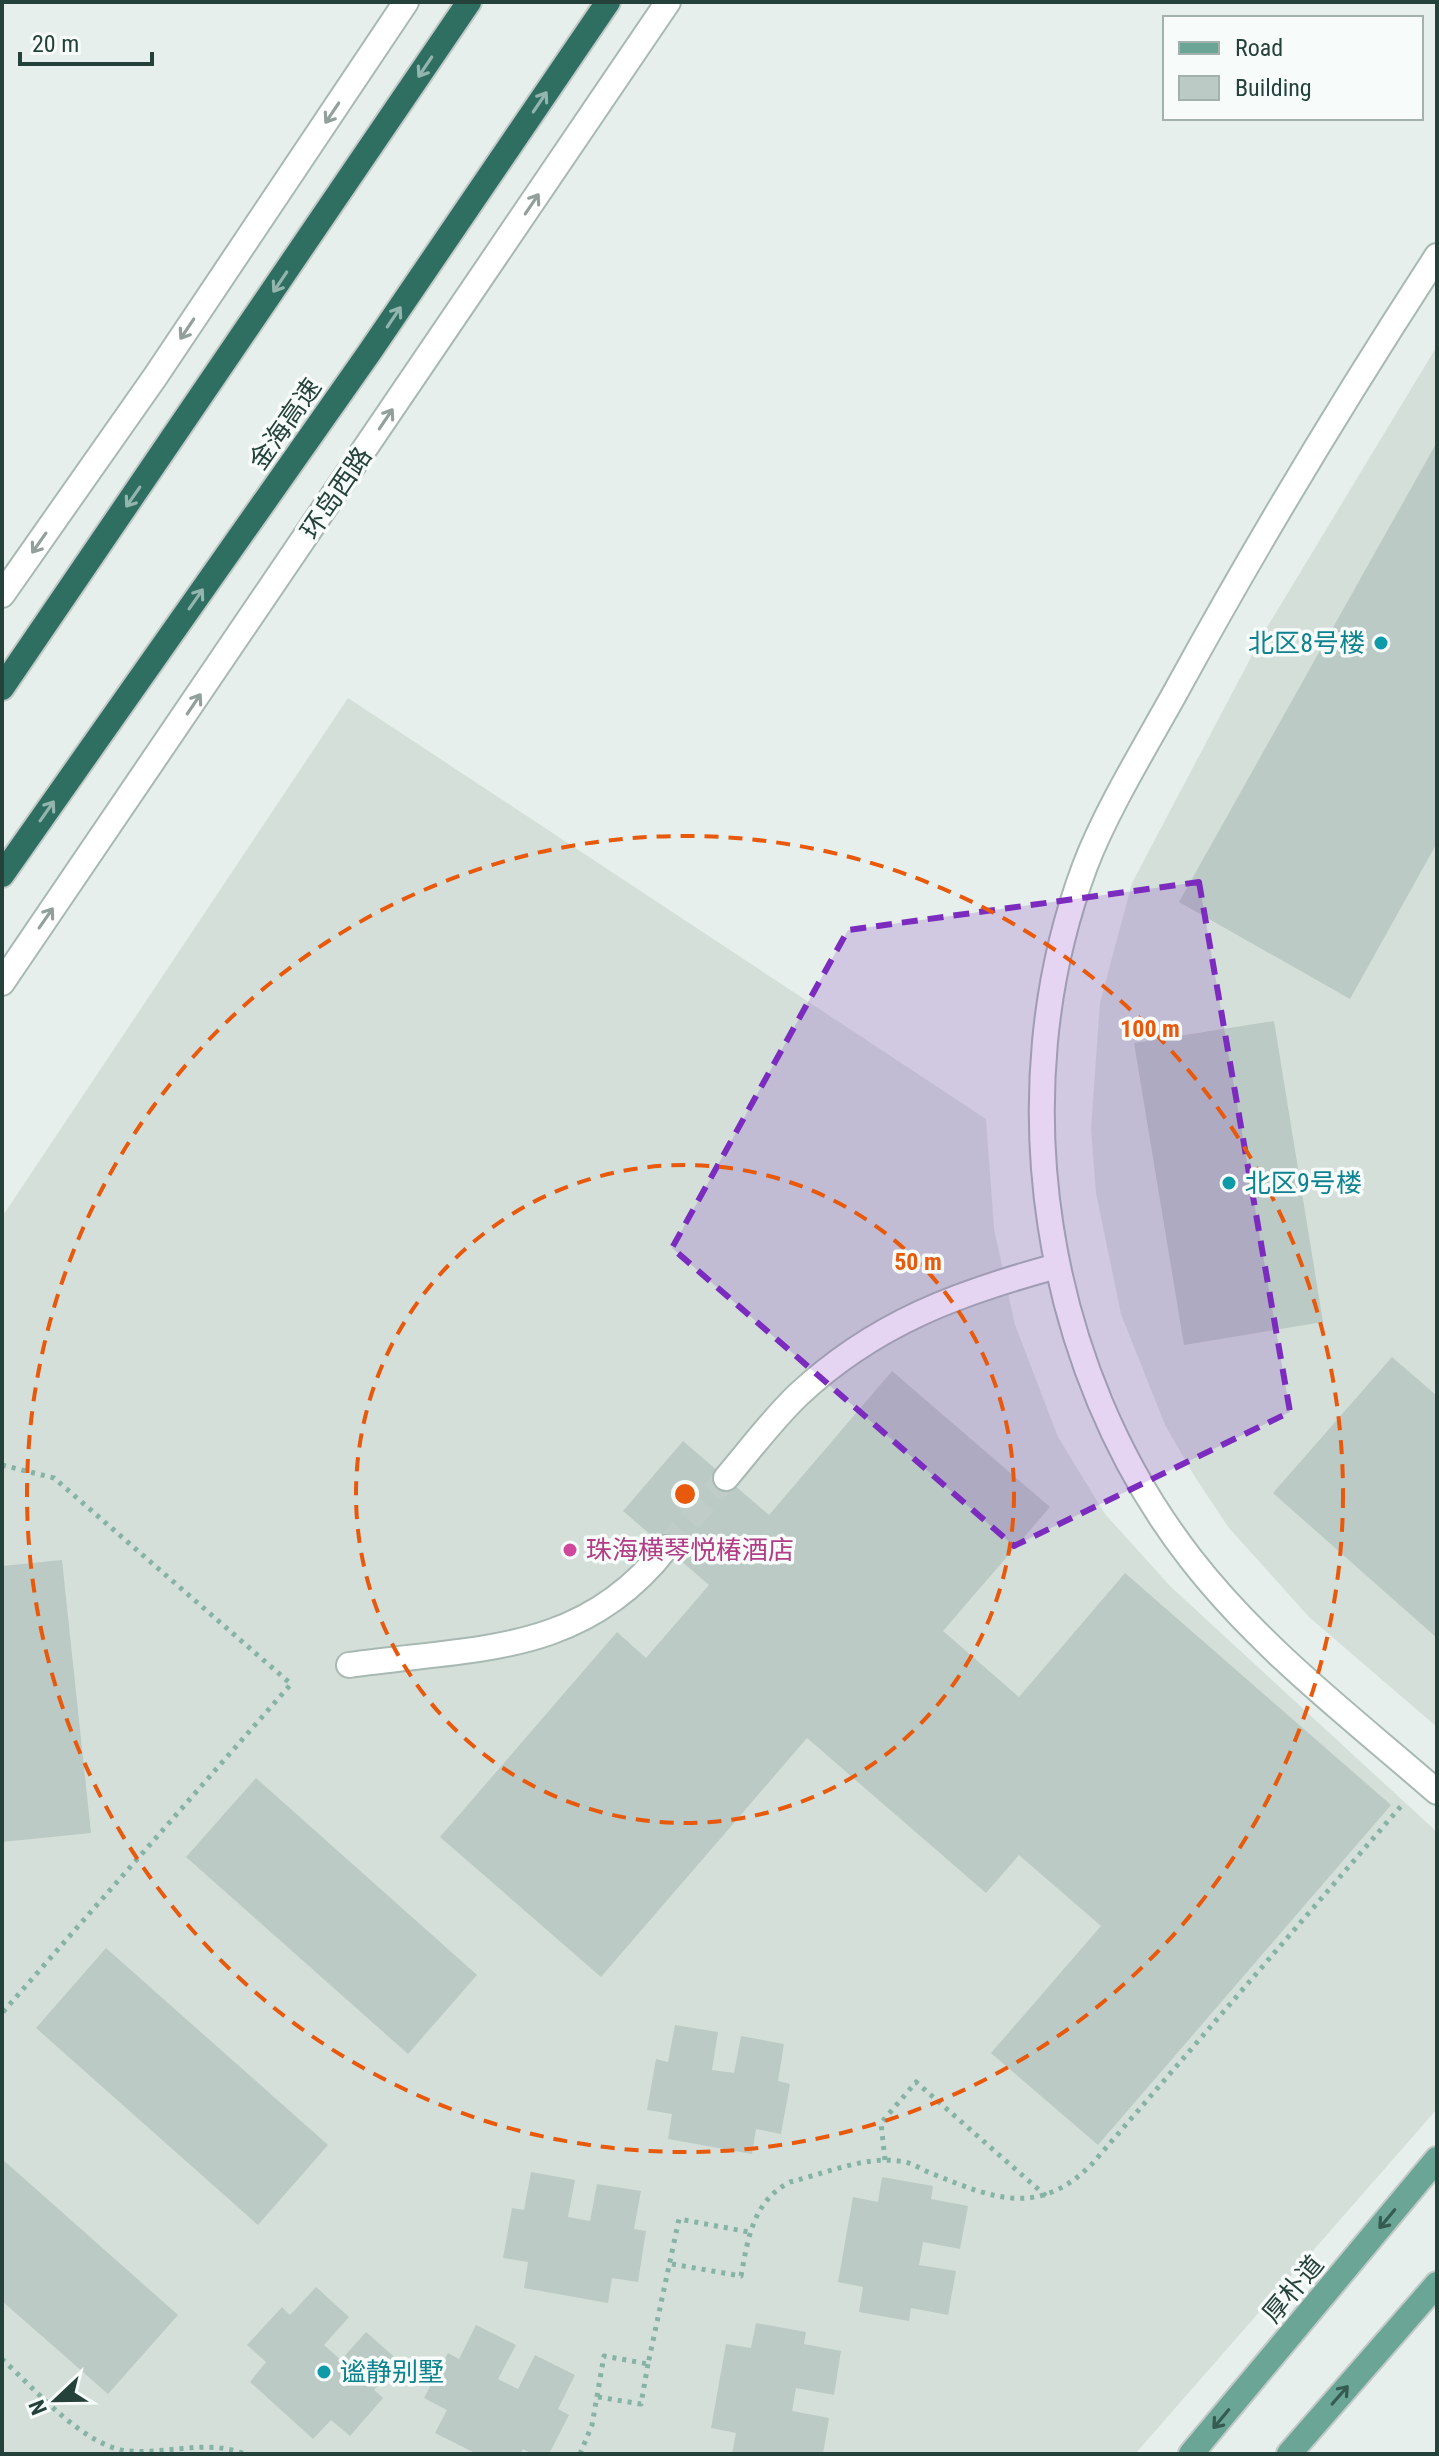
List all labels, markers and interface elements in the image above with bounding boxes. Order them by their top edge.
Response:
scale bar [20,16,152,66]
legend [1163,16,1423,120]
text: 20 m [32,30,79,58]
text: Road [1235,34,1283,62]
one-way arrow [417,55,433,77]
text: Building [1235,74,1312,102]
one-way arrow [532,91,548,113]
one-way arrow [323,102,340,124]
one-way arrow [524,193,540,215]
one-way arrow [271,271,288,293]
one-way arrow [386,306,402,329]
one-way arrow [179,318,195,340]
street label: 金海高速 [243,373,327,475]
one-way arrow [378,409,394,431]
street label: 环岛西路 [294,441,378,545]
one-way arrow [125,486,141,508]
one-way arrow [31,532,48,553]
one-way arrow [188,588,204,610]
place label: 北区8号楼 [1248,628,1365,658]
marker: 北区8号楼 [1372,634,1390,652]
one-way arrow [186,694,202,716]
one-way arrow [39,801,55,823]
one-way arrow [38,908,54,930]
text: 100 m [1120,1015,1180,1043]
place label: 北区9号楼 [1245,1168,1362,1198]
marker: 北区9号楼 [1220,1174,1238,1192]
text: 50 m [894,1248,942,1276]
centre of rings [671,1480,699,1508]
place label: 珠海横琴悦椿酒店 [586,1535,794,1565]
marker: 珠海横琴悦椿酒店 [561,1541,579,1559]
one-way arrow [1378,2208,1396,2229]
street label: 厚朴道 [1256,2249,1330,2329]
place label: 谧静别墅 [340,2357,444,2387]
north arrow [16,2360,96,2440]
marker: 谧静别墅 [315,2363,333,2381]
one-way arrow [1331,2386,1349,2406]
text: N [24,2396,52,2418]
one-way arrow [1212,2408,1230,2429]

